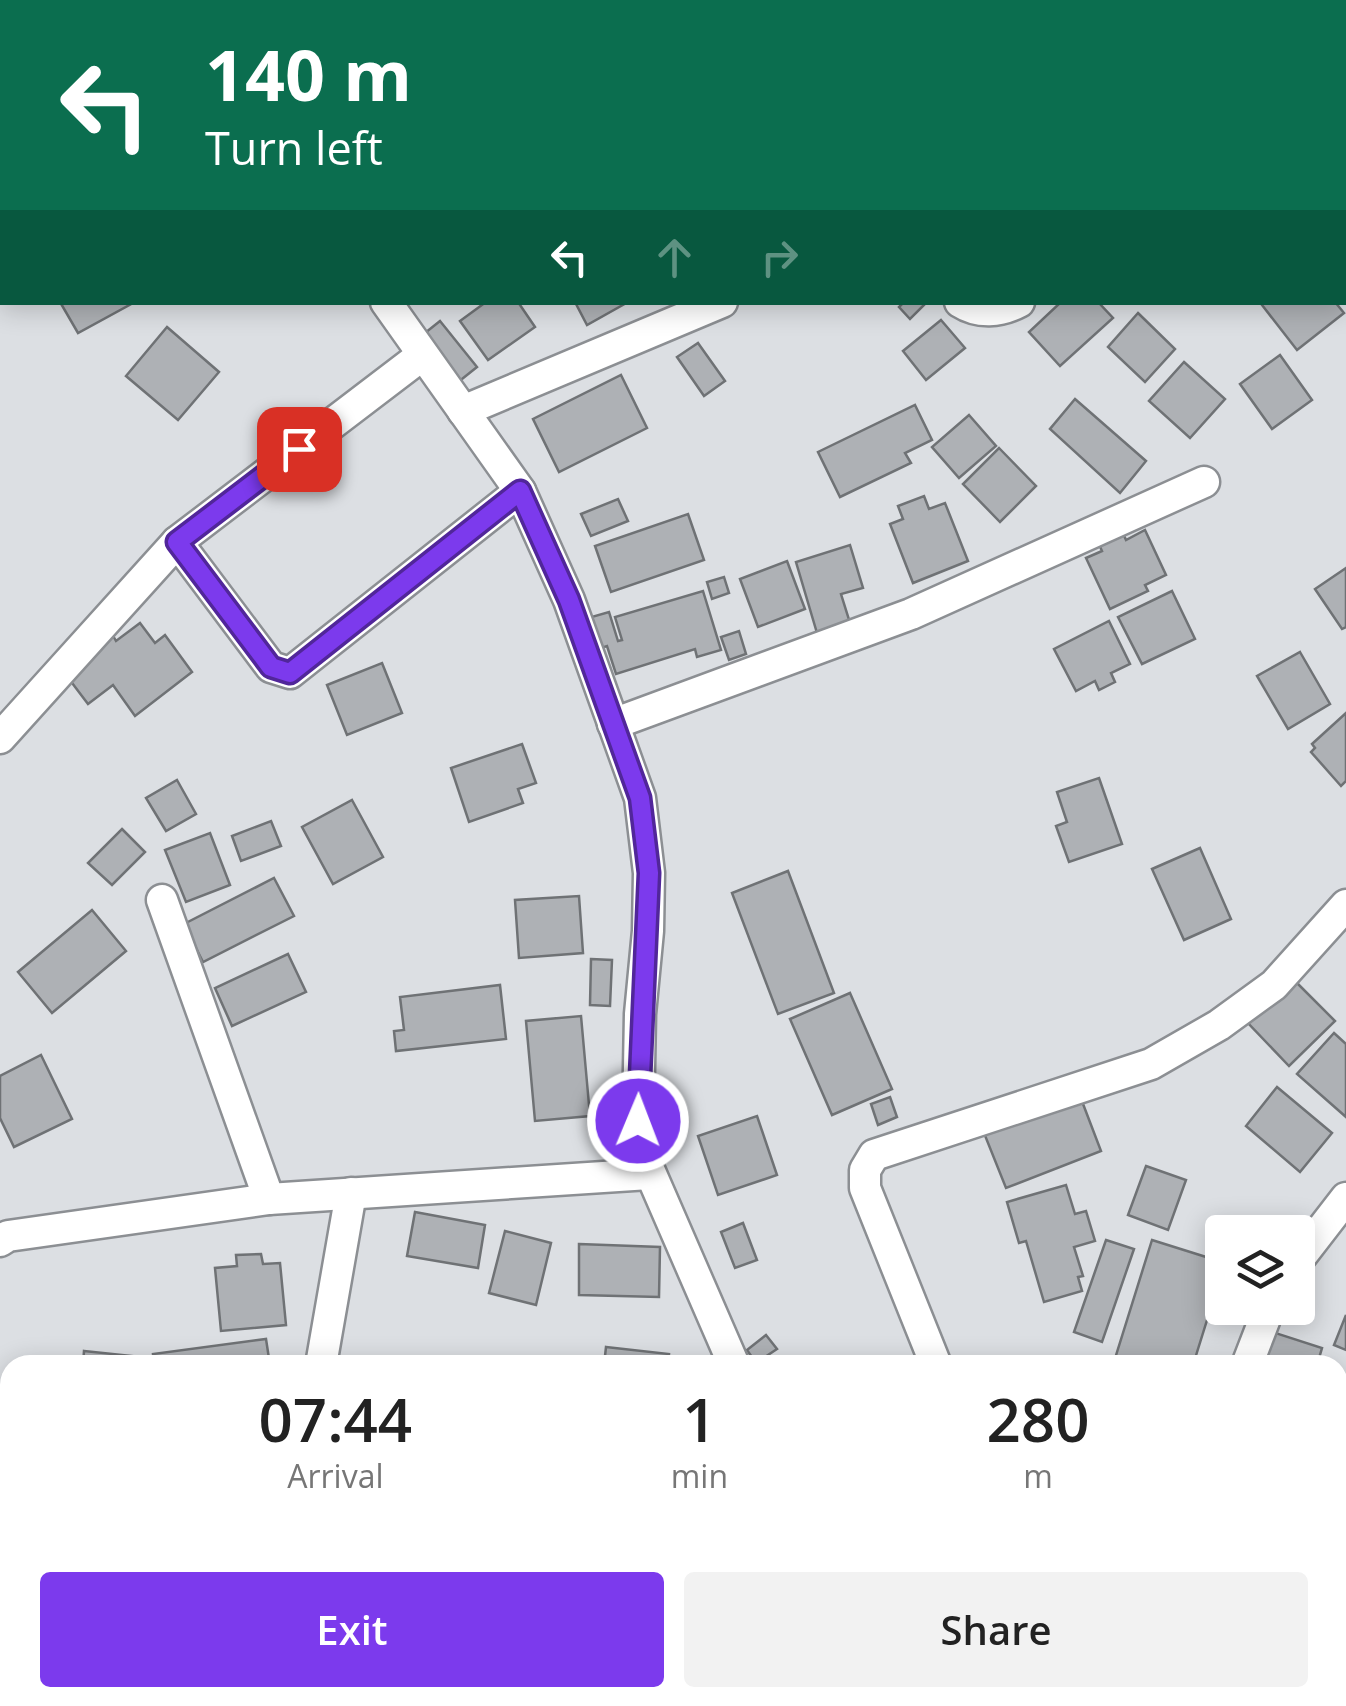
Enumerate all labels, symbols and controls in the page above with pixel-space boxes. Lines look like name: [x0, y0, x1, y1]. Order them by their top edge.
text: 140 m: [205, 26, 412, 122]
icon: left: [40, 40, 170, 170]
text: Turn left: [205, 117, 383, 178]
icon: left: [542, 230, 597, 285]
icon: ahead: [647, 230, 702, 285]
icon: right: [752, 230, 807, 285]
pin: [257, 407, 342, 492]
icon: arrive: [272, 422, 327, 477]
position arrow: [586, 1069, 690, 1173]
map controls: [1205, 1215, 1315, 1325]
button: layers: [1205, 1215, 1315, 1325]
text: 07:44: [259, 1378, 412, 1460]
text: 1: [682, 1378, 717, 1460]
text: 280: [987, 1378, 1089, 1460]
text: Arrival: [287, 1454, 384, 1497]
text: min: [671, 1454, 728, 1497]
text: m: [1023, 1454, 1053, 1497]
button: Exit: [40, 1572, 664, 1687]
button: Share: [684, 1572, 1308, 1687]

